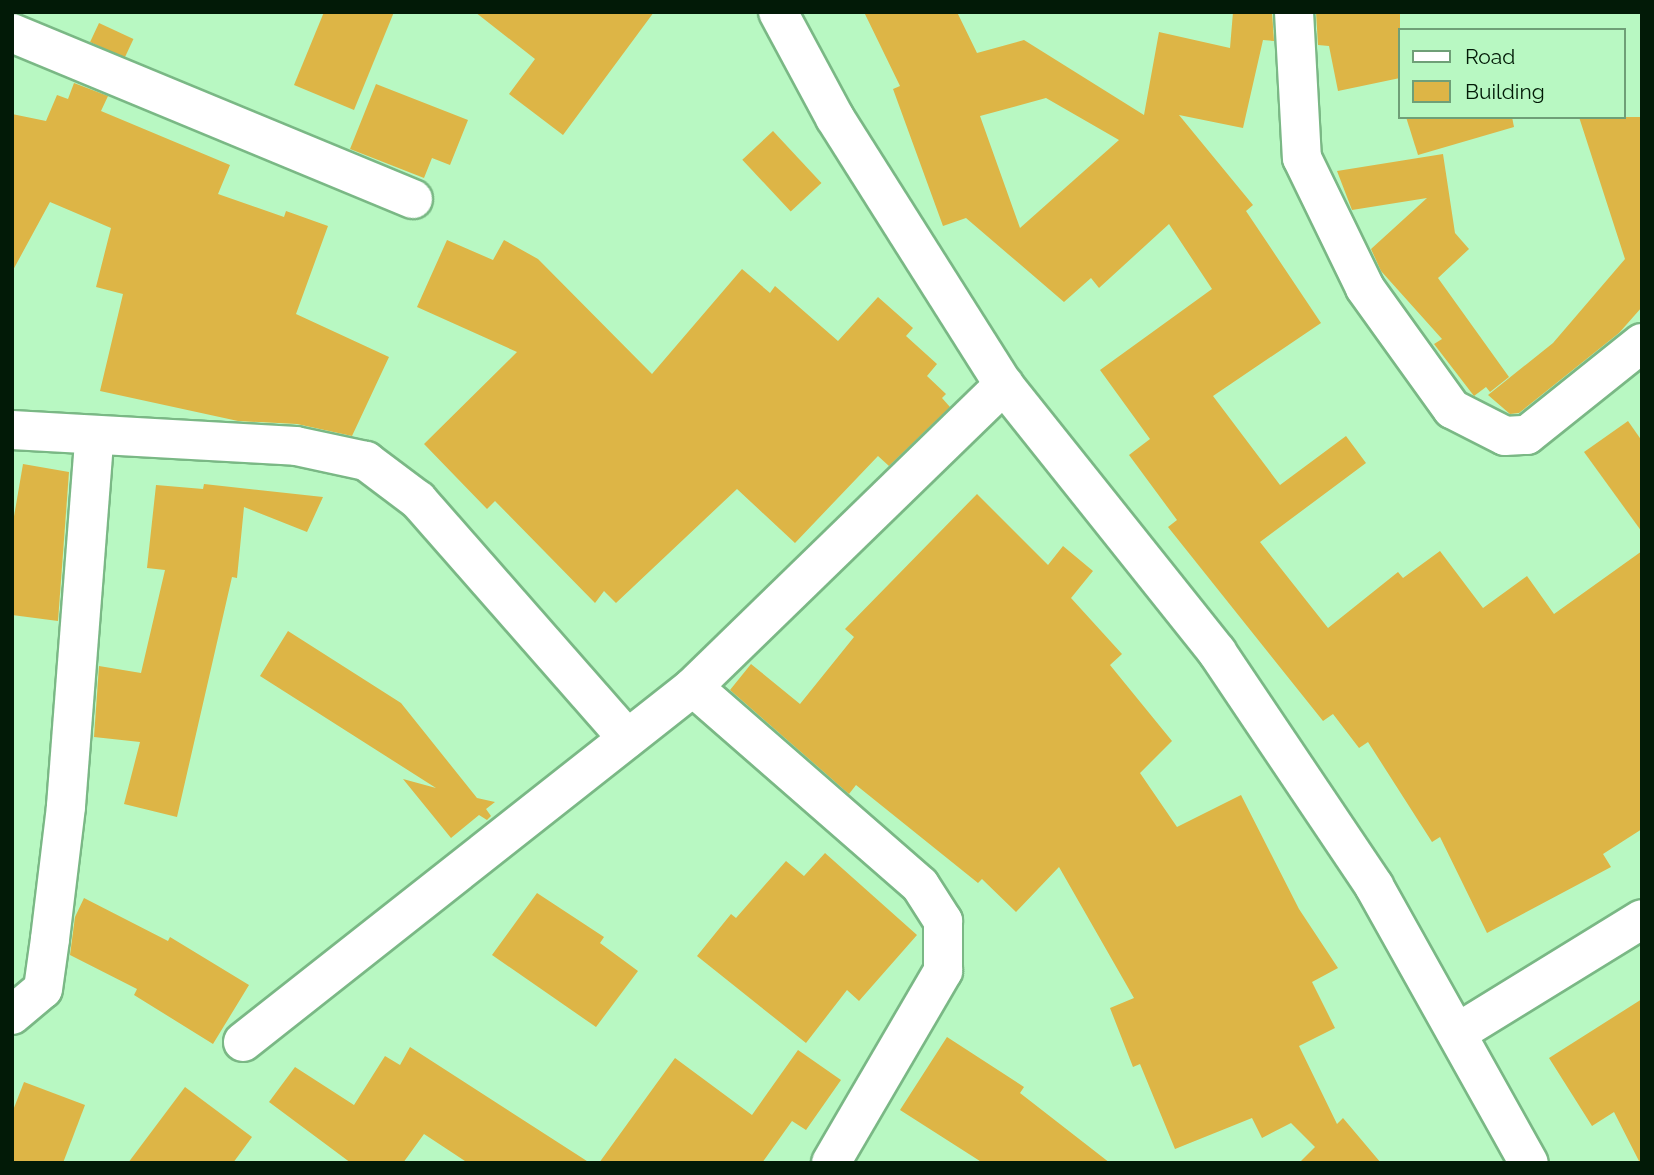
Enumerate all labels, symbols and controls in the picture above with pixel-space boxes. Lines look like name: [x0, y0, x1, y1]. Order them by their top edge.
legend: [1398, 28, 1626, 119]
text: Road: [1465, 44, 1515, 69]
text: Building: [1465, 79, 1545, 104]

